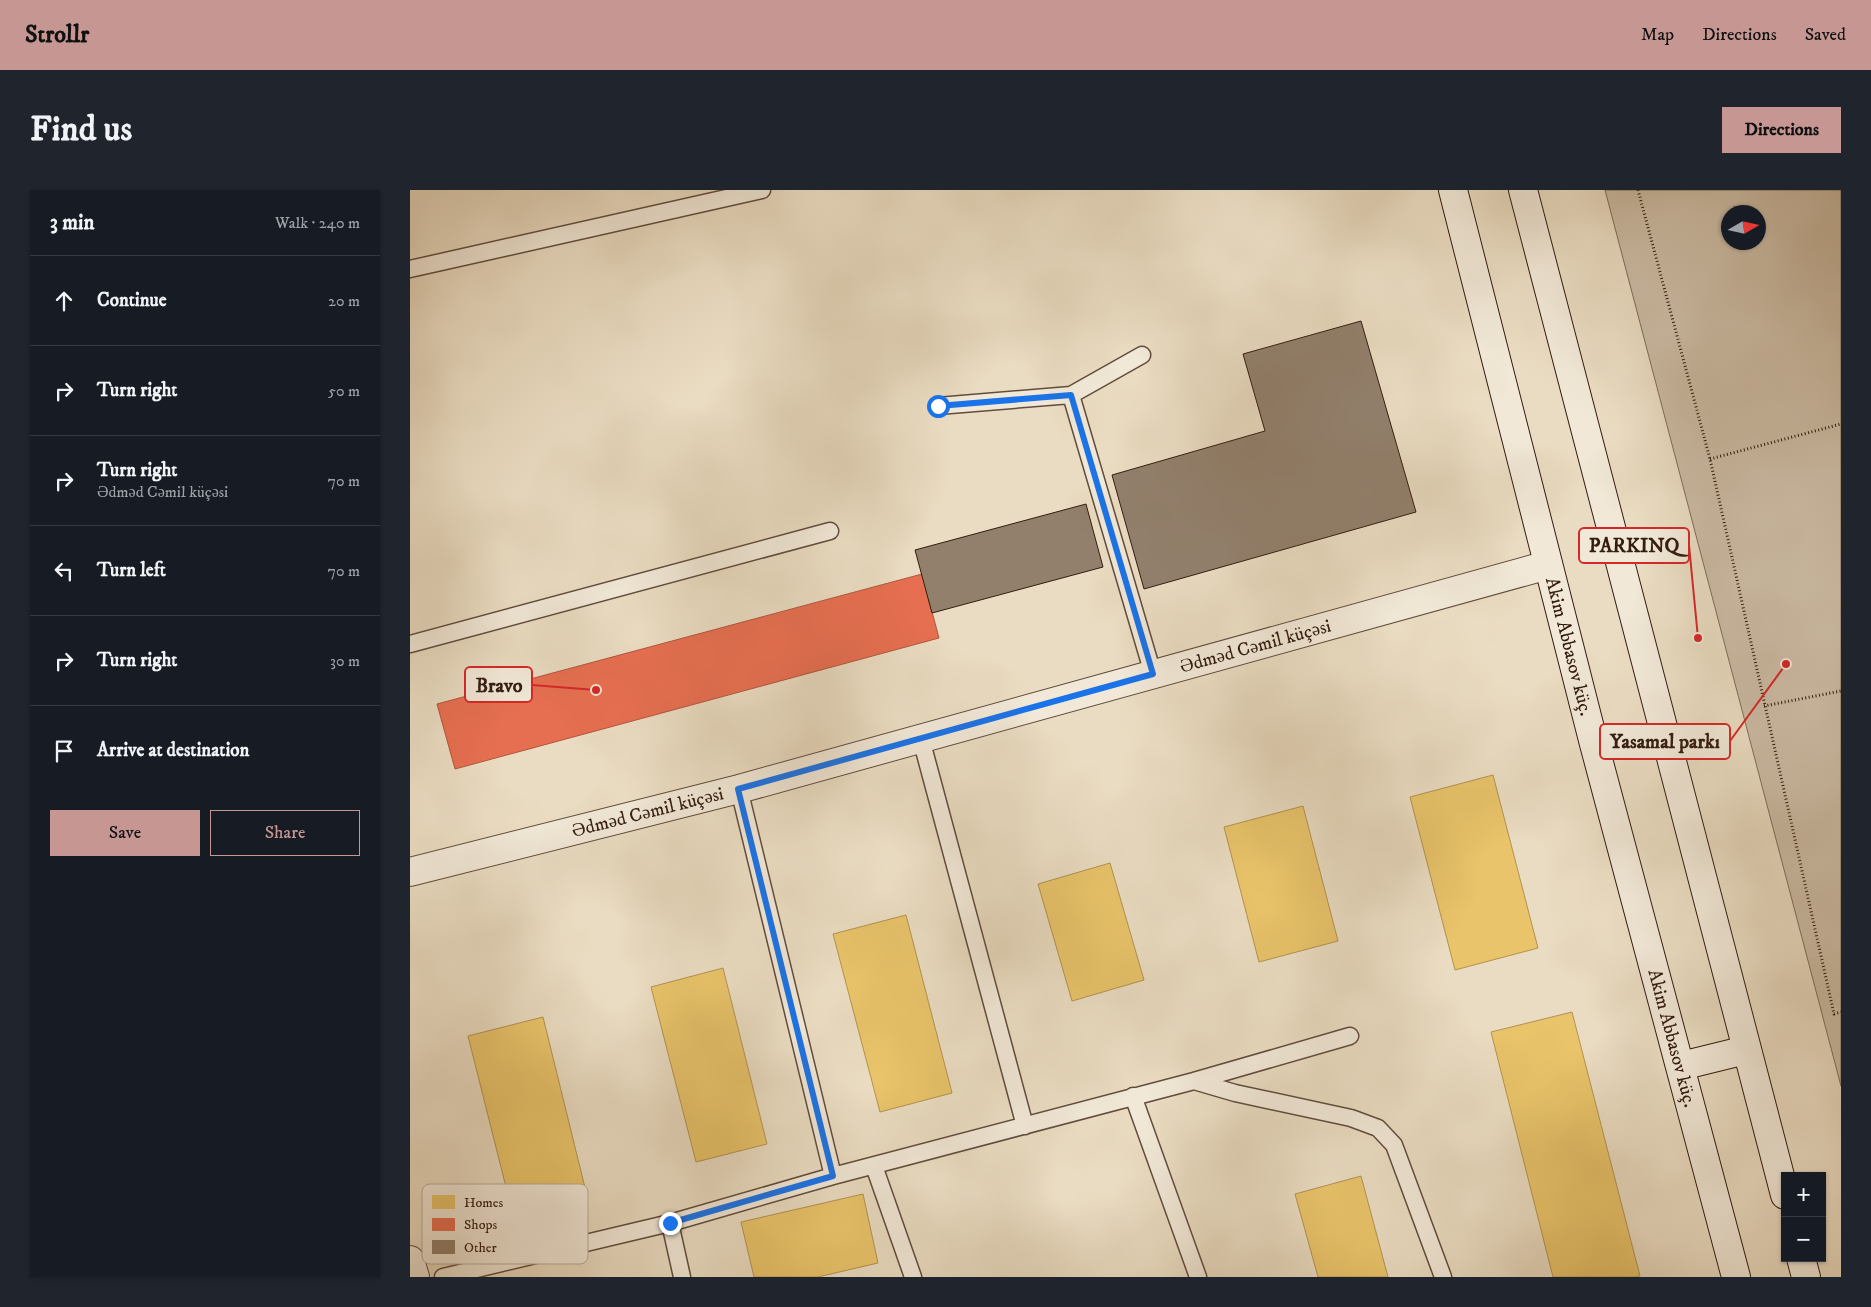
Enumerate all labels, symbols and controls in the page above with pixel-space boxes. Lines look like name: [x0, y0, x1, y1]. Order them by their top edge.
text: Strollr: [25, 20, 89, 50]
text: Map: [1641, 24, 1674, 46]
text: Directions: [1702, 24, 1777, 46]
text: Saved: [1805, 24, 1846, 46]
button: Directions: [1722, 107, 1841, 153]
text: Find us: [30, 108, 132, 152]
north arrow: [1721, 205, 1766, 250]
text: 3 min: [50, 210, 95, 236]
text: Walk · 240 m: [275, 213, 360, 233]
icon: ahead: [50, 287, 78, 315]
text: Continue: [97, 289, 167, 312]
text: 20 m: [328, 291, 360, 311]
icon: right: [50, 377, 78, 405]
text: Turn right: [97, 379, 177, 402]
text: 50 m: [328, 381, 360, 401]
route start: [927, 395, 950, 418]
text: Turn right: [97, 459, 177, 482]
icon: right: [50, 467, 78, 495]
text: 70 m: [328, 471, 360, 491]
text: Ədməd Cəmil küçəsi: [97, 482, 228, 502]
callout: PARKINQ: [1579, 528, 1689, 563]
text: PARKINQ: [1589, 534, 1688, 559]
icon: left: [50, 557, 78, 585]
text: Turn left: [97, 559, 166, 582]
text: 70 m: [328, 561, 360, 581]
street label: Akim Abbasov küç.: [1541, 575, 1598, 718]
street label: Ədməd Cəmil küçəsi: [1177, 614, 1334, 678]
icon: right: [50, 647, 78, 675]
text: Turn right: [97, 649, 177, 672]
text: 30 m: [330, 651, 360, 671]
callout: Bravo: [465, 667, 532, 702]
text: Bravo: [476, 674, 523, 699]
callout: Yasamal parkı: [1600, 724, 1730, 759]
text: Yasamal parkı: [1609, 730, 1720, 755]
icon: arrive: [50, 737, 78, 765]
text: Arrive at destination: [97, 739, 249, 762]
street label: Ədməd Cəmil küçəsi: [569, 782, 726, 842]
button: Save: [50, 810, 200, 856]
button: Share: [210, 810, 360, 856]
street label: Akim Abbasov küç.: [1643, 966, 1702, 1110]
map controls: [1781, 1172, 1826, 1262]
button: +: [1781, 1172, 1826, 1217]
legend: [422, 1184, 588, 1264]
text: Homes: [464, 1194, 504, 1212]
route end: [659, 1212, 682, 1235]
text: Shops: [464, 1216, 497, 1234]
button: −: [1781, 1217, 1826, 1262]
text: Other: [464, 1239, 497, 1257]

